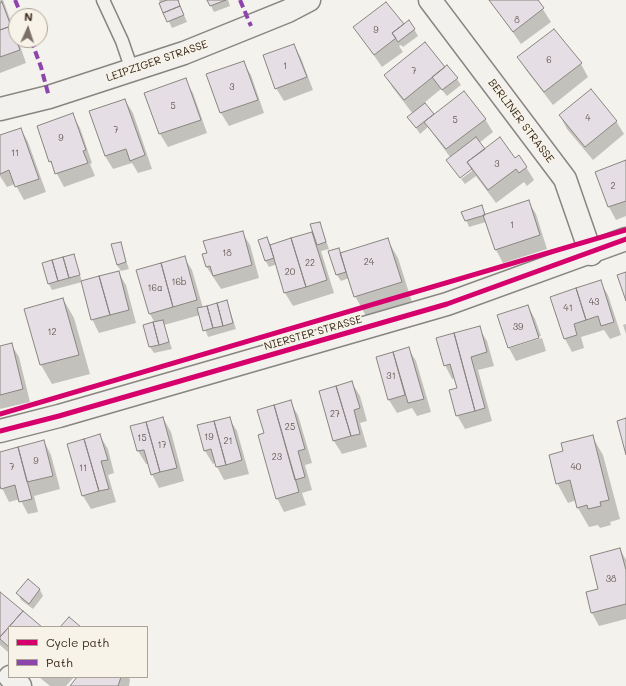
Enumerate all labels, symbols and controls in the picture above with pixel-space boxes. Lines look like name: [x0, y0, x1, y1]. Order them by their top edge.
north arrow: [8, 8, 48, 48]
text: N: [24, 9, 33, 24]
house number: 8: [514, 15, 520, 25]
house number: 9: [373, 25, 379, 35]
street label: LEIPZIGER STRASSE: [104, 37, 210, 85]
house number: 6: [546, 55, 552, 65]
house number: 1: [283, 61, 287, 71]
house number: 7: [411, 66, 417, 76]
street label: BERLINER STRASSE: [485, 77, 557, 165]
house number: 3: [229, 82, 235, 92]
house number: 5: [170, 101, 176, 111]
house number: 4: [585, 113, 591, 123]
house number: 5: [452, 115, 458, 125]
house number: 7: [113, 125, 119, 135]
house number: 9: [58, 133, 64, 143]
house number: 11: [11, 148, 19, 158]
house number: 3: [494, 159, 500, 169]
house number: 2: [610, 181, 616, 191]
house number: 1: [510, 220, 514, 230]
house number: 18: [222, 248, 232, 258]
house number: 24: [364, 257, 374, 267]
house number: 22: [305, 258, 315, 268]
house number: 20: [285, 267, 295, 277]
house number: 16b: [171, 277, 187, 287]
house number: 16a: [147, 283, 163, 293]
house number: 43: [589, 297, 599, 307]
house number: 41: [563, 303, 573, 313]
street label: NIERSTER STRASSE: [263, 313, 363, 353]
house number: 39: [513, 322, 523, 332]
house number: 12: [47, 327, 57, 337]
house number: 31: [386, 371, 396, 381]
house number: 27: [330, 409, 340, 419]
house number: 25: [285, 422, 295, 432]
house number: 19: [204, 432, 214, 442]
house number: 15: [137, 433, 147, 443]
house number: 21: [223, 436, 233, 446]
house number: 17: [157, 440, 167, 450]
house number: 23: [272, 452, 282, 462]
house number: 9: [33, 456, 39, 466]
house number: 7: [9, 462, 15, 472]
house number: 40: [571, 462, 581, 472]
house number: 11: [79, 463, 87, 473]
house number: 38: [606, 574, 616, 584]
legend: [8, 626, 148, 678]
text: Cycle path: [46, 634, 109, 650]
text: Path: [46, 654, 73, 670]

